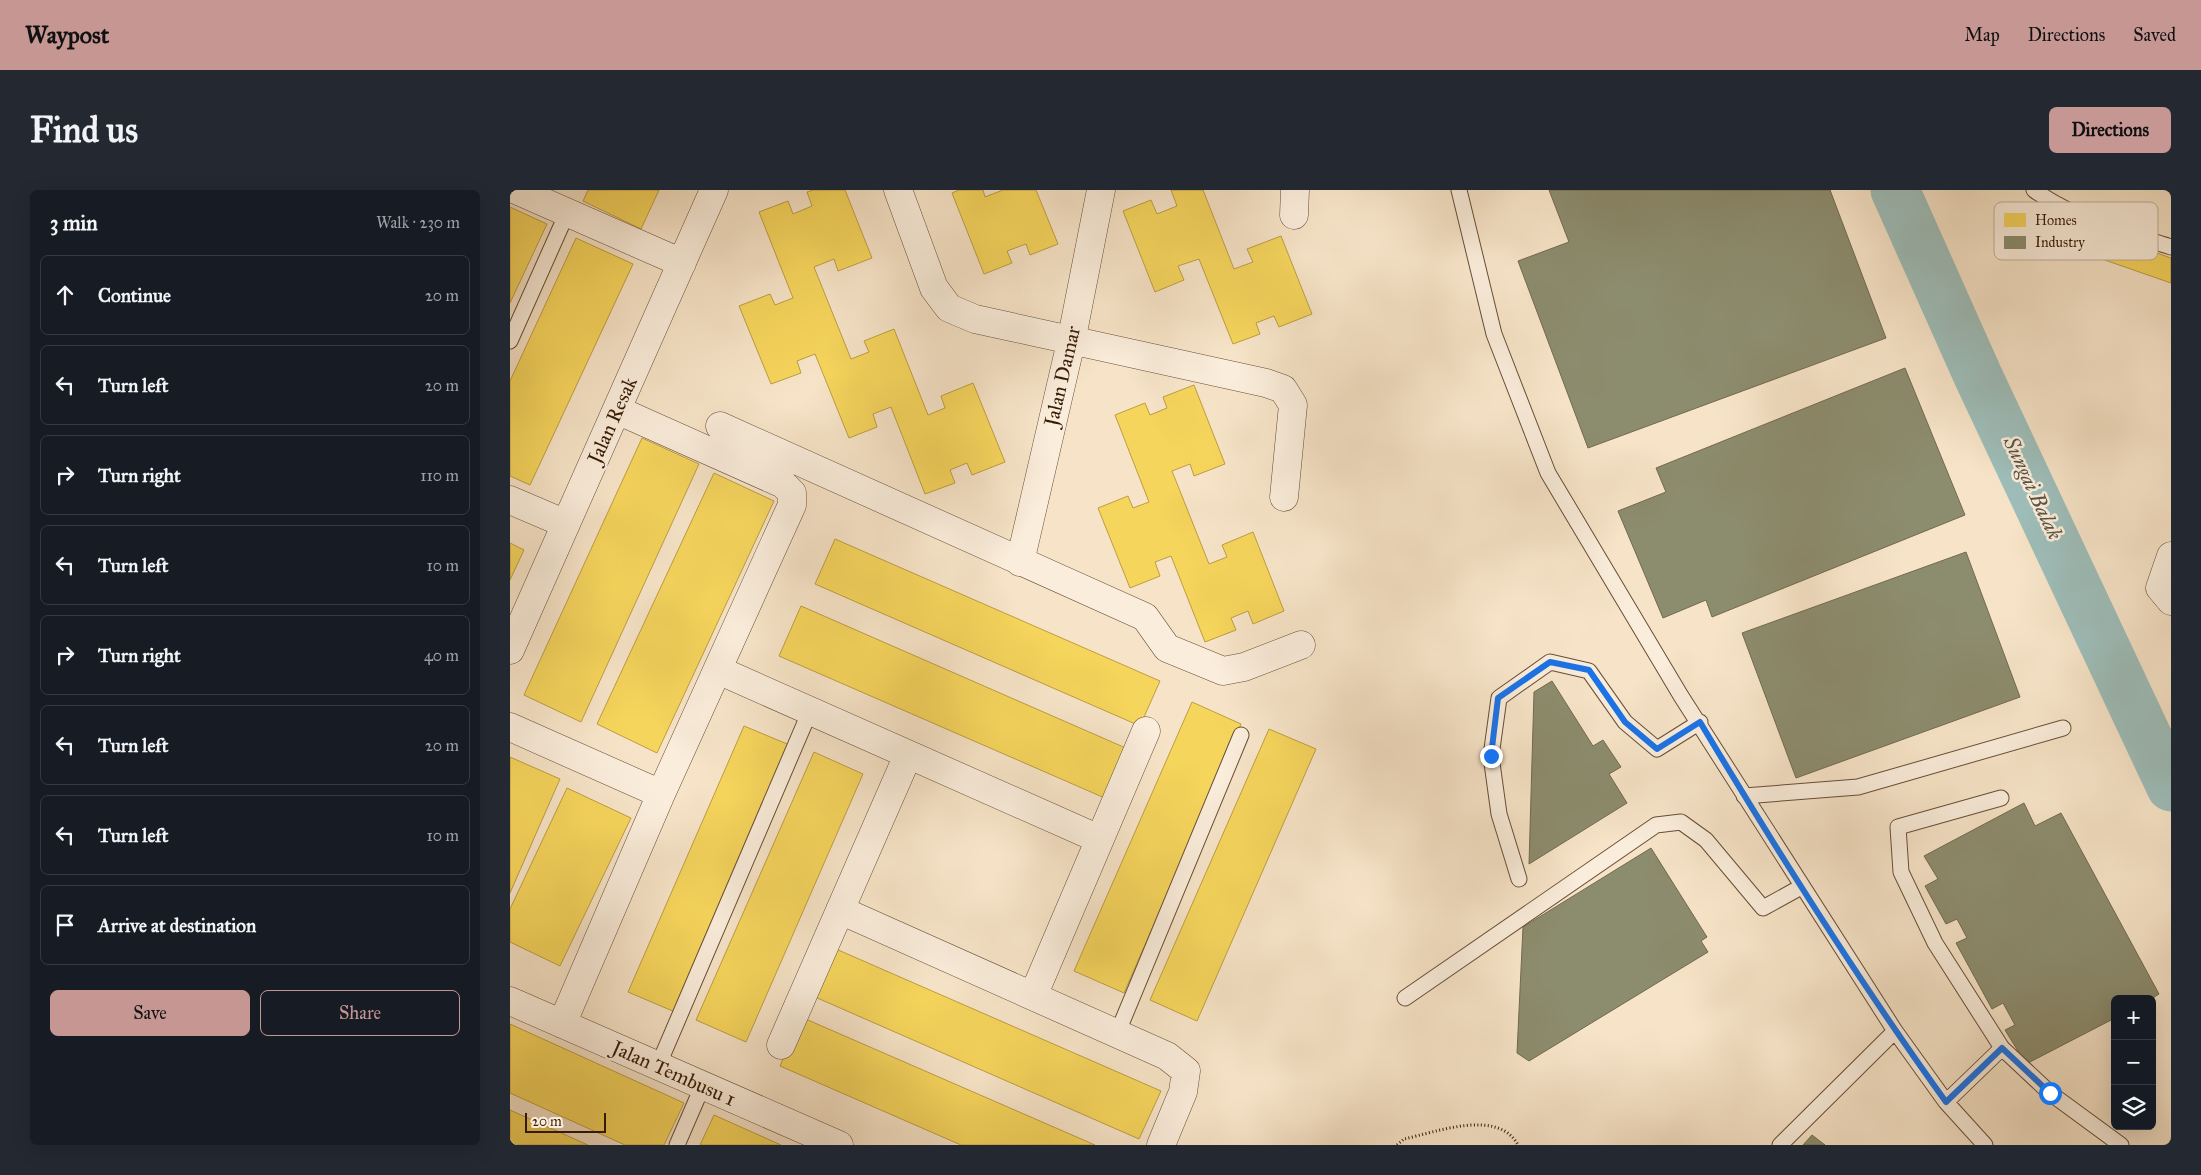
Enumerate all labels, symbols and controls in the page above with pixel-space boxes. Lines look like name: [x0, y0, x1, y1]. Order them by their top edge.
text: Waypost: [25, 20, 109, 50]
text: Map: [1964, 24, 2000, 46]
text: Directions: [2028, 24, 2105, 46]
text: Saved: [2133, 24, 2176, 46]
button: Directions: [2049, 107, 2171, 153]
text: Find us: [30, 109, 138, 152]
legend: [1994, 202, 2158, 260]
text: 3 min: [50, 210, 98, 236]
text: Homes: [2035, 212, 2077, 229]
text: Walk · 230 m: [376, 213, 460, 232]
text: Industry: [2035, 234, 2085, 251]
icon: ahead: [51, 281, 79, 309]
text: Continue: [98, 284, 171, 307]
text: 20 m: [425, 286, 459, 305]
street label: Jalan Damar: [1038, 323, 1086, 431]
icon: left: [51, 371, 79, 399]
street label: Jalan Resak: [581, 372, 643, 469]
text: Turn left: [98, 374, 168, 397]
text: 20 m: [425, 376, 459, 395]
water label: Sungai Balak: [1997, 431, 2069, 544]
icon: right: [51, 461, 79, 489]
text: Turn right: [98, 464, 181, 487]
text: 110 m: [420, 466, 459, 485]
icon: left: [51, 551, 79, 579]
text: Turn left: [98, 554, 168, 577]
text: 10 m: [427, 556, 459, 575]
icon: right: [51, 641, 79, 669]
text: Turn right: [98, 644, 181, 667]
text: 40 m: [424, 646, 459, 665]
icon: left: [51, 731, 79, 759]
text: Turn left: [98, 734, 168, 757]
text: 20 m: [425, 736, 459, 755]
route end: [1480, 745, 1503, 768]
icon: left: [51, 821, 79, 849]
text: Turn left: [98, 824, 168, 847]
text: 10 m: [427, 826, 459, 845]
icon: arrive: [51, 911, 79, 939]
text: Arrive at destination: [98, 914, 256, 937]
button: Save: [50, 990, 250, 1036]
button: Share: [260, 990, 460, 1036]
map controls: [2111, 995, 2156, 1130]
button: +: [2111, 995, 2156, 1040]
street label: Jalan Tembusu 1: [606, 1034, 740, 1112]
button: −: [2111, 1040, 2156, 1085]
route start: [2039, 1082, 2062, 1105]
button: layers: [2111, 1085, 2156, 1130]
scale bar: [525, 1110, 606, 1133]
text: 20 m: [532, 1113, 562, 1130]

